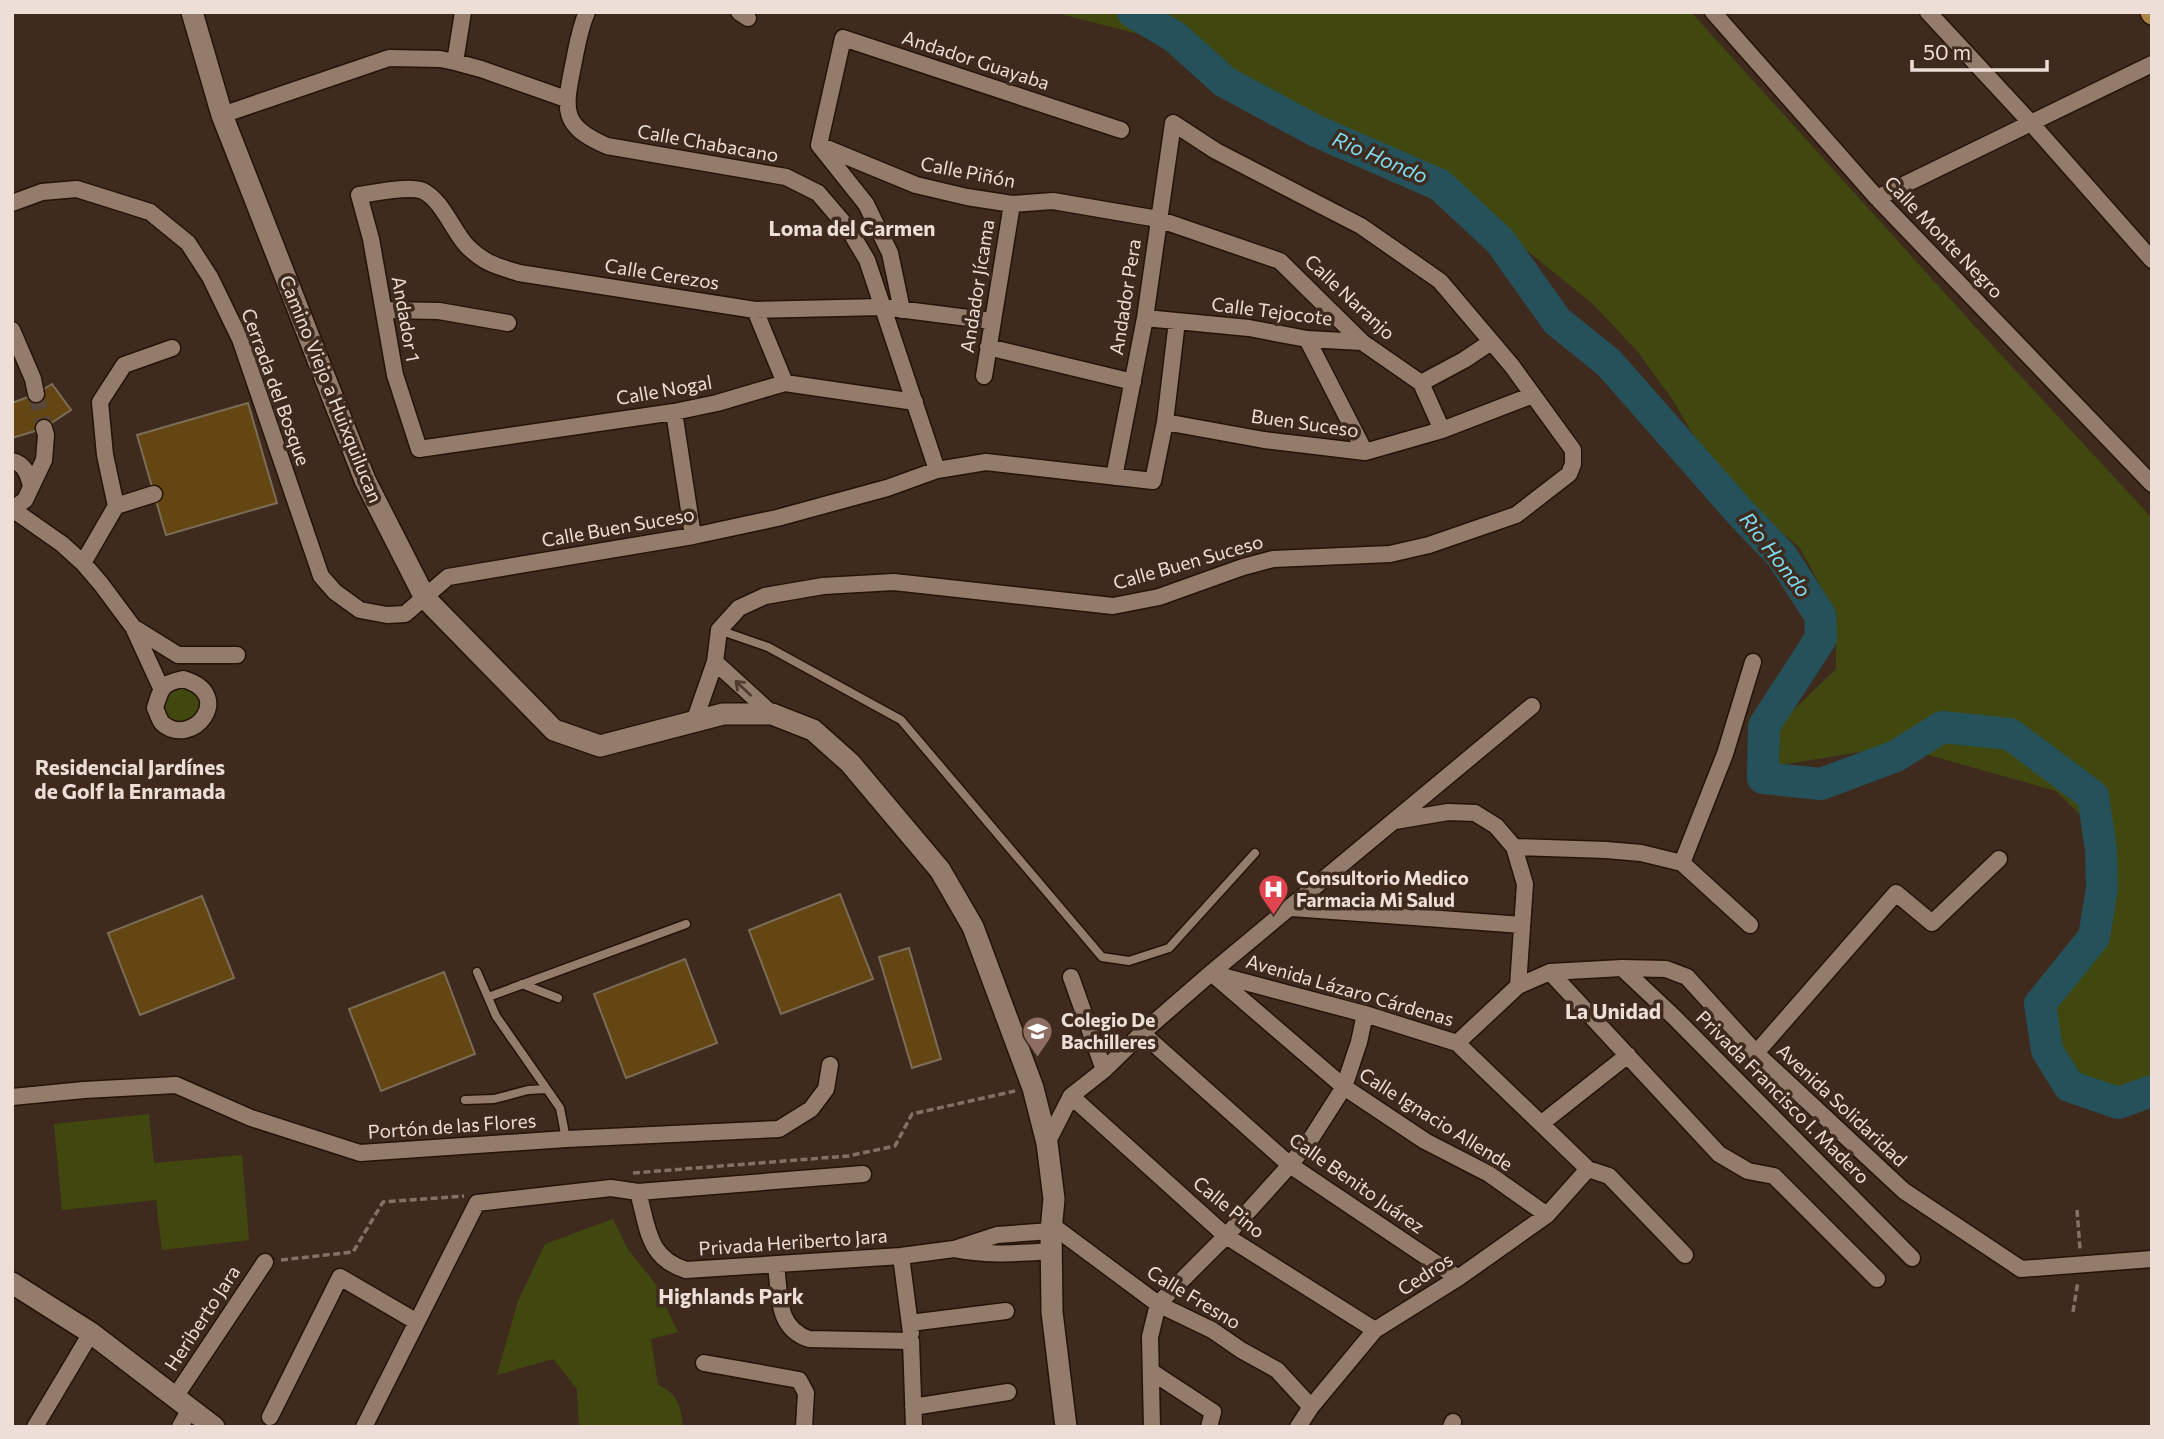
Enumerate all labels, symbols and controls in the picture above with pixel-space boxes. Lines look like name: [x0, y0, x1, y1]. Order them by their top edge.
street label: Andador Guayaba: [900, 25, 1053, 94]
scale bar: [1912, 28, 2047, 72]
text: 50 m: [1923, 39, 1971, 64]
street label: Calle Chabacano: [636, 119, 780, 166]
water label: Rio Hondo: [1329, 125, 1432, 188]
street label: Calle Piñón: [919, 151, 1018, 192]
street label: Calle Monte Negro: [1880, 171, 2009, 303]
district label: Loma del Carmen: [769, 215, 935, 240]
street label: Andador Jícama: [955, 218, 998, 354]
street label: Andador Pera: [1104, 237, 1145, 357]
street label: Calle Naranjo: [1300, 249, 1400, 344]
street label: Calle Cerezos: [603, 253, 721, 294]
street label: Camino Viejo a Huixquilucan: [275, 272, 388, 506]
street label: Andador 1: [388, 274, 425, 364]
street label: Calle Tejocote: [1210, 292, 1334, 329]
street label: Cerrada del Bosque: [237, 305, 316, 469]
street label: Calle Nogal: [614, 370, 714, 409]
street label: Buen Suceso: [1250, 404, 1360, 441]
street label: Calle Buen Suceso: [540, 502, 696, 551]
water label: Rio Hondo: [1735, 507, 1817, 602]
street label: Calle Buen Suceso: [1110, 529, 1265, 594]
one-way arrow: [735, 680, 753, 696]
district label: Residencial Jardínes de Golf la Enramada: [34, 754, 226, 803]
place label: Consultorio Medico Farmacia Mi Salud: [1296, 866, 1469, 911]
hospital icon: Consultorio Medico Farmacia Mi Salud: [1256, 872, 1290, 916]
street label: Avenida Lázaro Cárdenas: [1244, 949, 1457, 1030]
district label: La Unidad: [1565, 998, 1661, 1023]
street label: Privada Francisco I. Madero: [1692, 1005, 1875, 1188]
place label: Colegio De Bachilleres: [1061, 1008, 1156, 1053]
school or university icon: Colegio De Bachilleres: [1021, 1014, 1055, 1058]
street label: Avenida Solidaridad: [1772, 1038, 1912, 1171]
street label: Calle Ignacio Allende: [1355, 1062, 1517, 1175]
street label: Portón de las Flores: [367, 1108, 537, 1143]
street label: Calle Benito Juárez: [1285, 1127, 1429, 1238]
street label: Calle Pino: [1189, 1171, 1270, 1242]
street label: Privada Heriberto Jara: [698, 1223, 888, 1260]
street label: Cedros: [1393, 1247, 1457, 1300]
street label: Calle Fresno: [1143, 1260, 1245, 1333]
street label: Heriberto Jara: [159, 1261, 244, 1375]
district label: Highlands Park: [658, 1283, 804, 1308]

